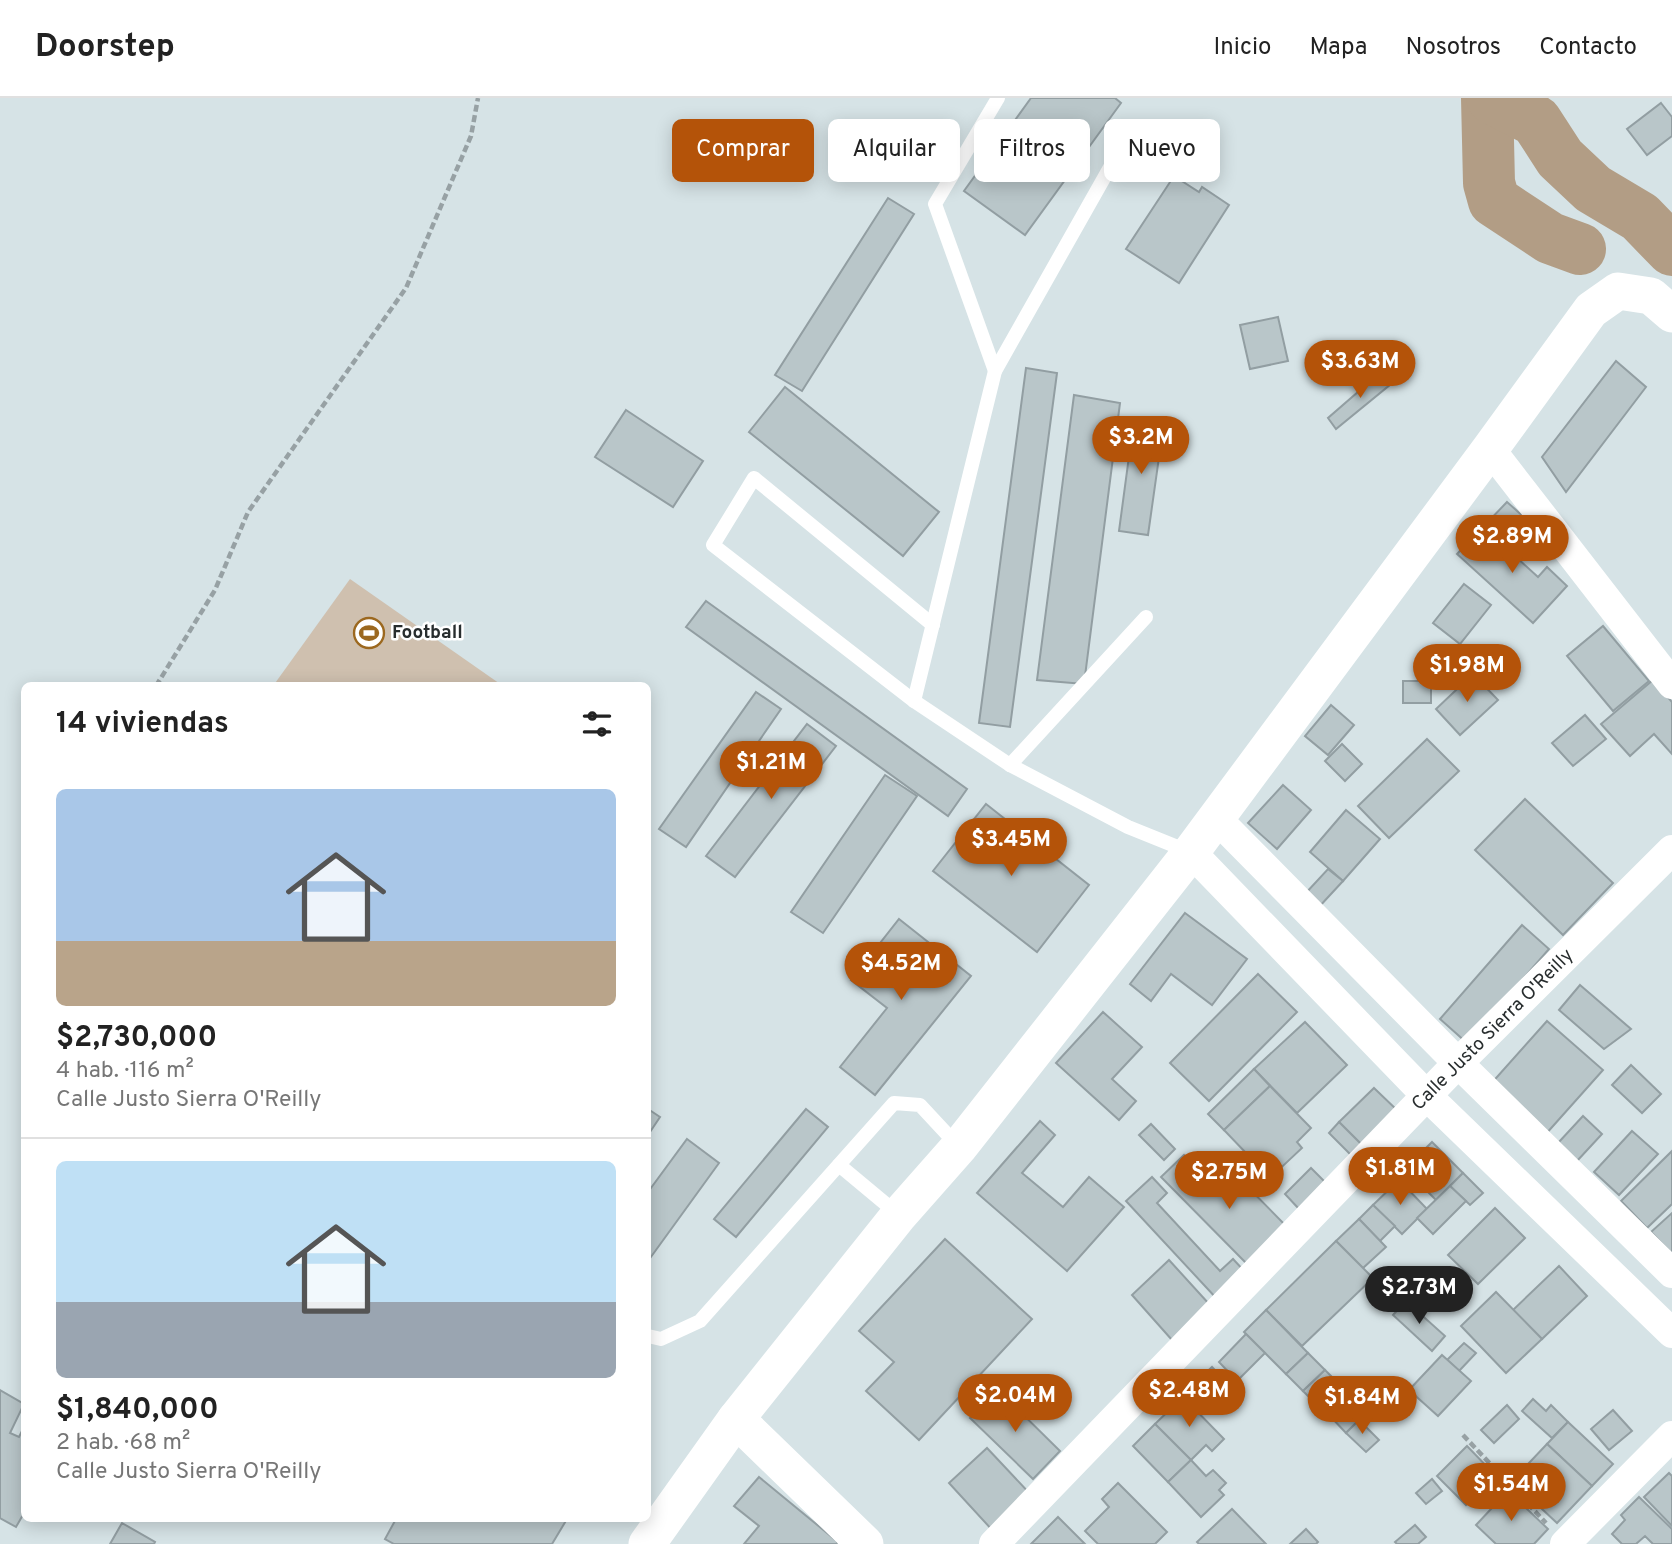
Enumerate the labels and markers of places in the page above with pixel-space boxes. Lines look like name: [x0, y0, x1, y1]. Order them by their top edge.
pin: $3.63M: [1303, 341, 1417, 400]
pin: $3.2M: [1092, 416, 1190, 476]
pin: $2.89M: [1455, 516, 1569, 575]
sports icon: Football: [352, 616, 386, 650]
place label: Football: [392, 621, 463, 645]
pin: $1.98M: [1410, 644, 1524, 704]
pin: $1.21M: [714, 742, 828, 801]
pin: $3.45M: [954, 818, 1068, 878]
pin: $4.52M: [844, 942, 958, 1002]
pin: $1.81M: [1343, 1148, 1457, 1207]
pin: $2.75M: [1172, 1152, 1286, 1211]
pin: $2.73M: [1362, 1266, 1476, 1326]
pin: $2.48M: [1132, 1370, 1246, 1429]
pin: $2.04M: [958, 1374, 1072, 1434]
pin: $1.84M: [1305, 1376, 1419, 1436]
pin: $1.54M: [1454, 1464, 1568, 1523]

